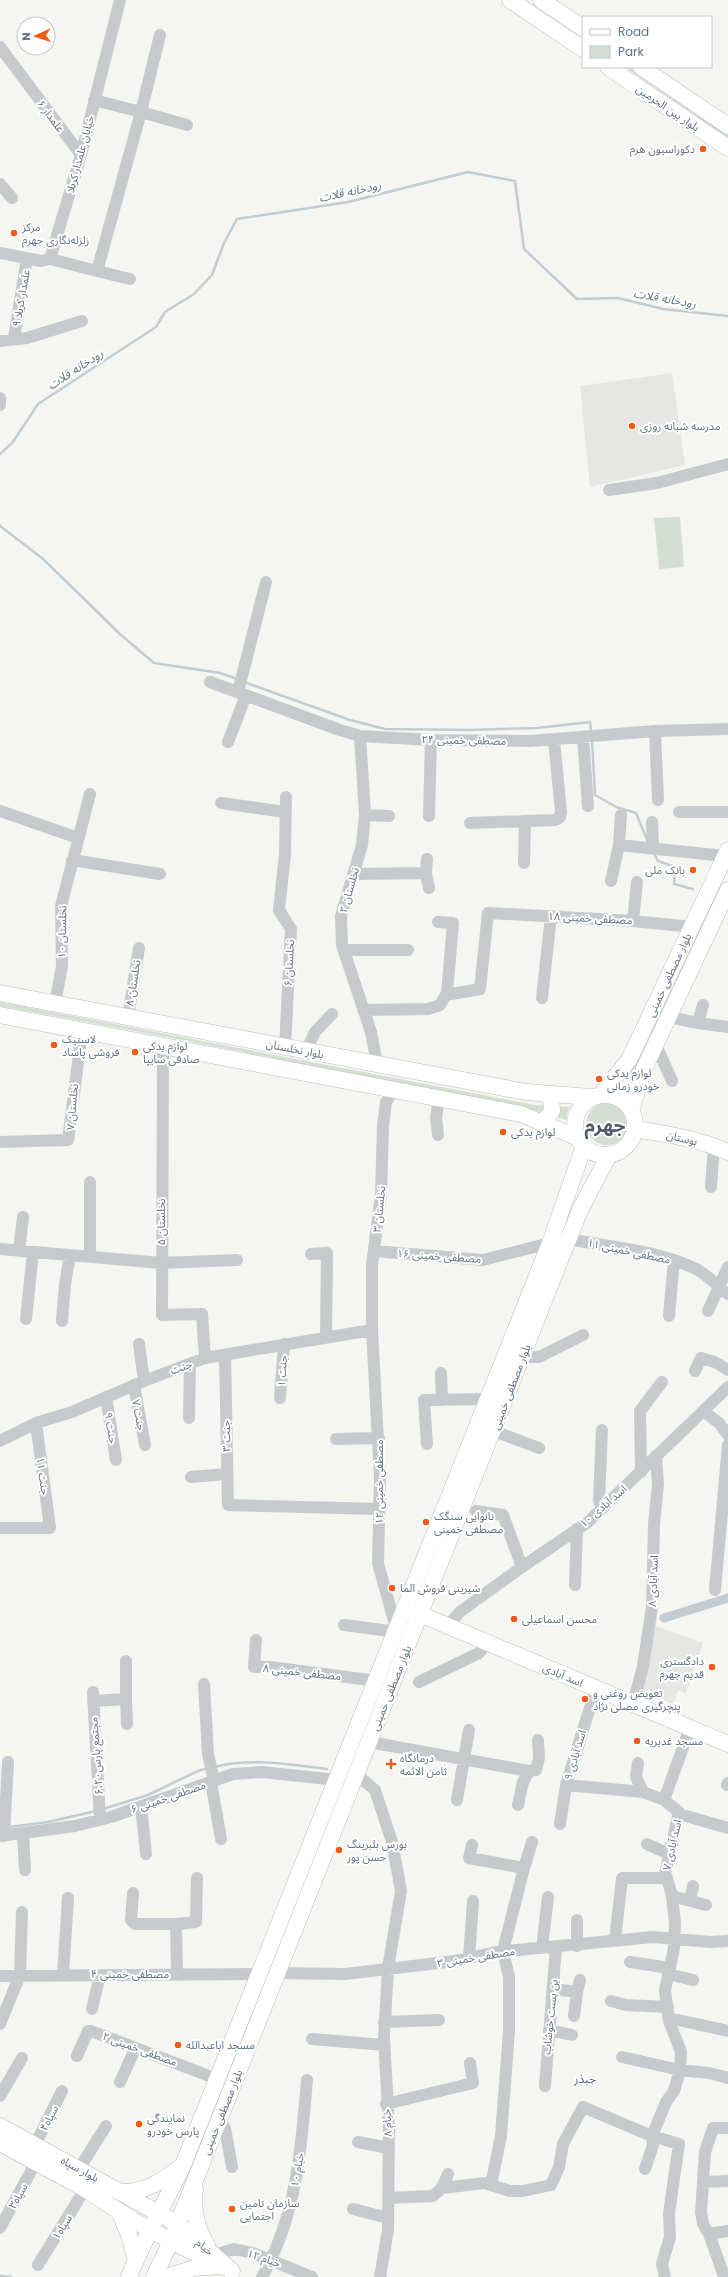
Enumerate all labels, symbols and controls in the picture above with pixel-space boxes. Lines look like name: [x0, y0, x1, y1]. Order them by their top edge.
north arrow: [16, 16, 56, 56]
legend: [582, 16, 712, 68]
text: Road: [618, 23, 649, 40]
text: N: [18, 32, 34, 41]
text: Park: [618, 43, 645, 60]
street label: بلوار بین الحرمین: [633, 81, 703, 135]
street label: علمدار ۶: [33, 96, 69, 136]
street label: خیابان علمدار کربلا: [62, 113, 98, 194]
place label: دکوراسیون هرم: [630, 141, 695, 157]
marker: دکوراسیون هرم: [698, 144, 708, 154]
water label: رودخانه قلات: [317, 176, 383, 206]
place label: مرکز زلزله‌نگاری جهرم: [21, 219, 89, 248]
marker: مرکز زلزله‌نگاری جهرم: [9, 228, 19, 238]
street label: علمدار کربلا ۹: [8, 268, 34, 328]
water label: رودخانه قلات: [632, 284, 698, 312]
water label: رودخانه قلات: [44, 344, 107, 393]
place label: مدرسه شبانه روزی: [640, 418, 721, 434]
marker: مدرسه شبانه روزی: [627, 421, 637, 431]
street label: مصطفی خمینی ۲۴: [421, 731, 507, 749]
place label: بانک ملی: [645, 862, 685, 878]
street label: نخلستان ۲: [335, 865, 363, 915]
marker: بانک ملی: [688, 865, 698, 875]
street label: نخلستان ۱۰: [54, 905, 70, 959]
street label: مصطفی خمینی ۱۸: [547, 908, 633, 928]
street label: بلوار مصطفی خمینی: [643, 931, 695, 1019]
street label: نخلستان ۶: [280, 939, 298, 987]
street label: نخلستان ۸: [121, 959, 145, 1007]
place label: لاستیک فروشی پاساد: [62, 1031, 119, 1060]
street label: بلوار نخلستان: [265, 1036, 325, 1062]
place label: لوازم یدکی صادقی سایپا: [143, 1038, 200, 1067]
marker: لاستیک فروشی پاساد: [49, 1040, 59, 1050]
marker: لوازم یدکی صادقی سایپا: [130, 1047, 140, 1057]
place label: لوازم یدکی خودرو زمانی: [607, 1065, 660, 1094]
marker: لوازم یدکی خودرو زمانی: [594, 1074, 604, 1084]
street label: نخلستان ۷: [62, 1083, 82, 1131]
district label: جهرم: [584, 1112, 626, 1140]
place label: لوازم یدکی: [511, 1124, 555, 1140]
marker: لوازم یدکی: [498, 1127, 508, 1137]
street label: بوستان: [665, 1127, 699, 1149]
street label: نخلستان ۳: [369, 1185, 389, 1233]
street label: نخلستان ۵: [153, 1199, 169, 1245]
street label: مصطفی خمینی ۱۱: [586, 1234, 672, 1268]
street label: مصطفی خمینی ۱۶: [396, 1245, 482, 1267]
street label: بلوار مصطفی خمینی: [487, 1342, 535, 1432]
street label: جنت ۱: [273, 1354, 291, 1387]
street label: جنت: [168, 1355, 195, 1378]
street label: جنت ۷: [128, 1398, 150, 1432]
street label: جنت ۹: [101, 1411, 121, 1445]
street label: جنت ۳: [218, 1420, 234, 1452]
street label: مصطفی خمینی ۱۲: [371, 1439, 387, 1524]
street label: جنت ۱۱: [32, 1456, 54, 1496]
street label: اسد آبادی ۱۰: [576, 1481, 630, 1531]
place label: نانوایی سنگک مصطفی خمینی: [434, 1508, 504, 1537]
marker: نانوایی سنگک مصطفی خمینی: [421, 1517, 431, 1527]
street label: اسد آبادی ۸: [644, 1555, 662, 1607]
place label: شیرینی فروش آلما: [400, 1580, 481, 1596]
marker: شیرینی فروش آلما: [387, 1583, 397, 1593]
place label: محسن اسماعیلی: [522, 1611, 597, 1627]
marker: محسن اسماعیلی: [509, 1614, 519, 1624]
street label: بلوار مصطفی خمینی: [367, 1643, 415, 1733]
place label: دادگستری قدیم جهرم: [660, 1653, 704, 1683]
street label: اسد آبادی: [540, 1659, 586, 1691]
street label: مصطفی خمینی ۸: [262, 1660, 342, 1684]
marker: دادگستری قدیم جهرم: [707, 1662, 717, 1672]
place label: تعویض روغنی و پنچرگیری مصلی نژاد: [593, 1685, 681, 1714]
marker: تعویض روغنی و پنچرگیری مصلی نژاد: [580, 1694, 590, 1704]
street label: ۶،مجتمع پارس۲۰: [85, 1716, 107, 1795]
street label: اسد آبادی ۹: [560, 1728, 590, 1782]
place label: مسجد غدیریه: [645, 1733, 703, 1749]
marker: مسجد غدیریه: [632, 1736, 642, 1746]
place label: درمانگاه ثامن الائمه: [400, 1750, 447, 1779]
marker: درمانگاه ثامن الائمه: [385, 1758, 397, 1770]
street label: مصطفی خمینی ۶: [128, 1777, 208, 1817]
street label: اسد آبادی ۷: [658, 1818, 686, 1872]
place label: بورس بلبرینگ حسن پور: [346, 1836, 407, 1865]
marker: بورس بلبرینگ حسن پور: [334, 1845, 344, 1855]
street label: مصطفی خمینی ۳: [436, 1943, 516, 1971]
street label: مصطفی خمینی ۴: [91, 1966, 169, 1982]
street label: بن بست خوشاب: [538, 1979, 562, 2055]
street label: مصطفی خمینی ۲: [100, 2028, 180, 2070]
place label: مسجد اباعبدالله: [186, 2037, 255, 2053]
marker: مسجد اباعبدالله: [173, 2040, 183, 2050]
street label: بلوار مصطفی خمینی: [198, 2067, 246, 2157]
district label: جبذر: [573, 2070, 596, 2087]
street label: سپاه۴: [36, 2102, 62, 2134]
street label: خیام ۸: [378, 2108, 396, 2138]
place label: نمایندگی پارس خودرو: [147, 2110, 199, 2139]
marker: نمایندگی پارس خودرو: [134, 2119, 144, 2129]
street label: خیام ۱۰: [286, 2151, 308, 2188]
street label: بلوار سپاه: [58, 2152, 102, 2186]
street label: سپاه۳: [5, 2180, 32, 2212]
place label: سازمان تامین اجتمایی: [240, 2195, 300, 2224]
marker: سازمان تامین اجتمایی: [227, 2204, 237, 2214]
street label: سپاه۱: [48, 2211, 76, 2243]
street label: خیام: [193, 2235, 218, 2260]
street label: خیام ۱۲: [245, 2245, 283, 2271]

